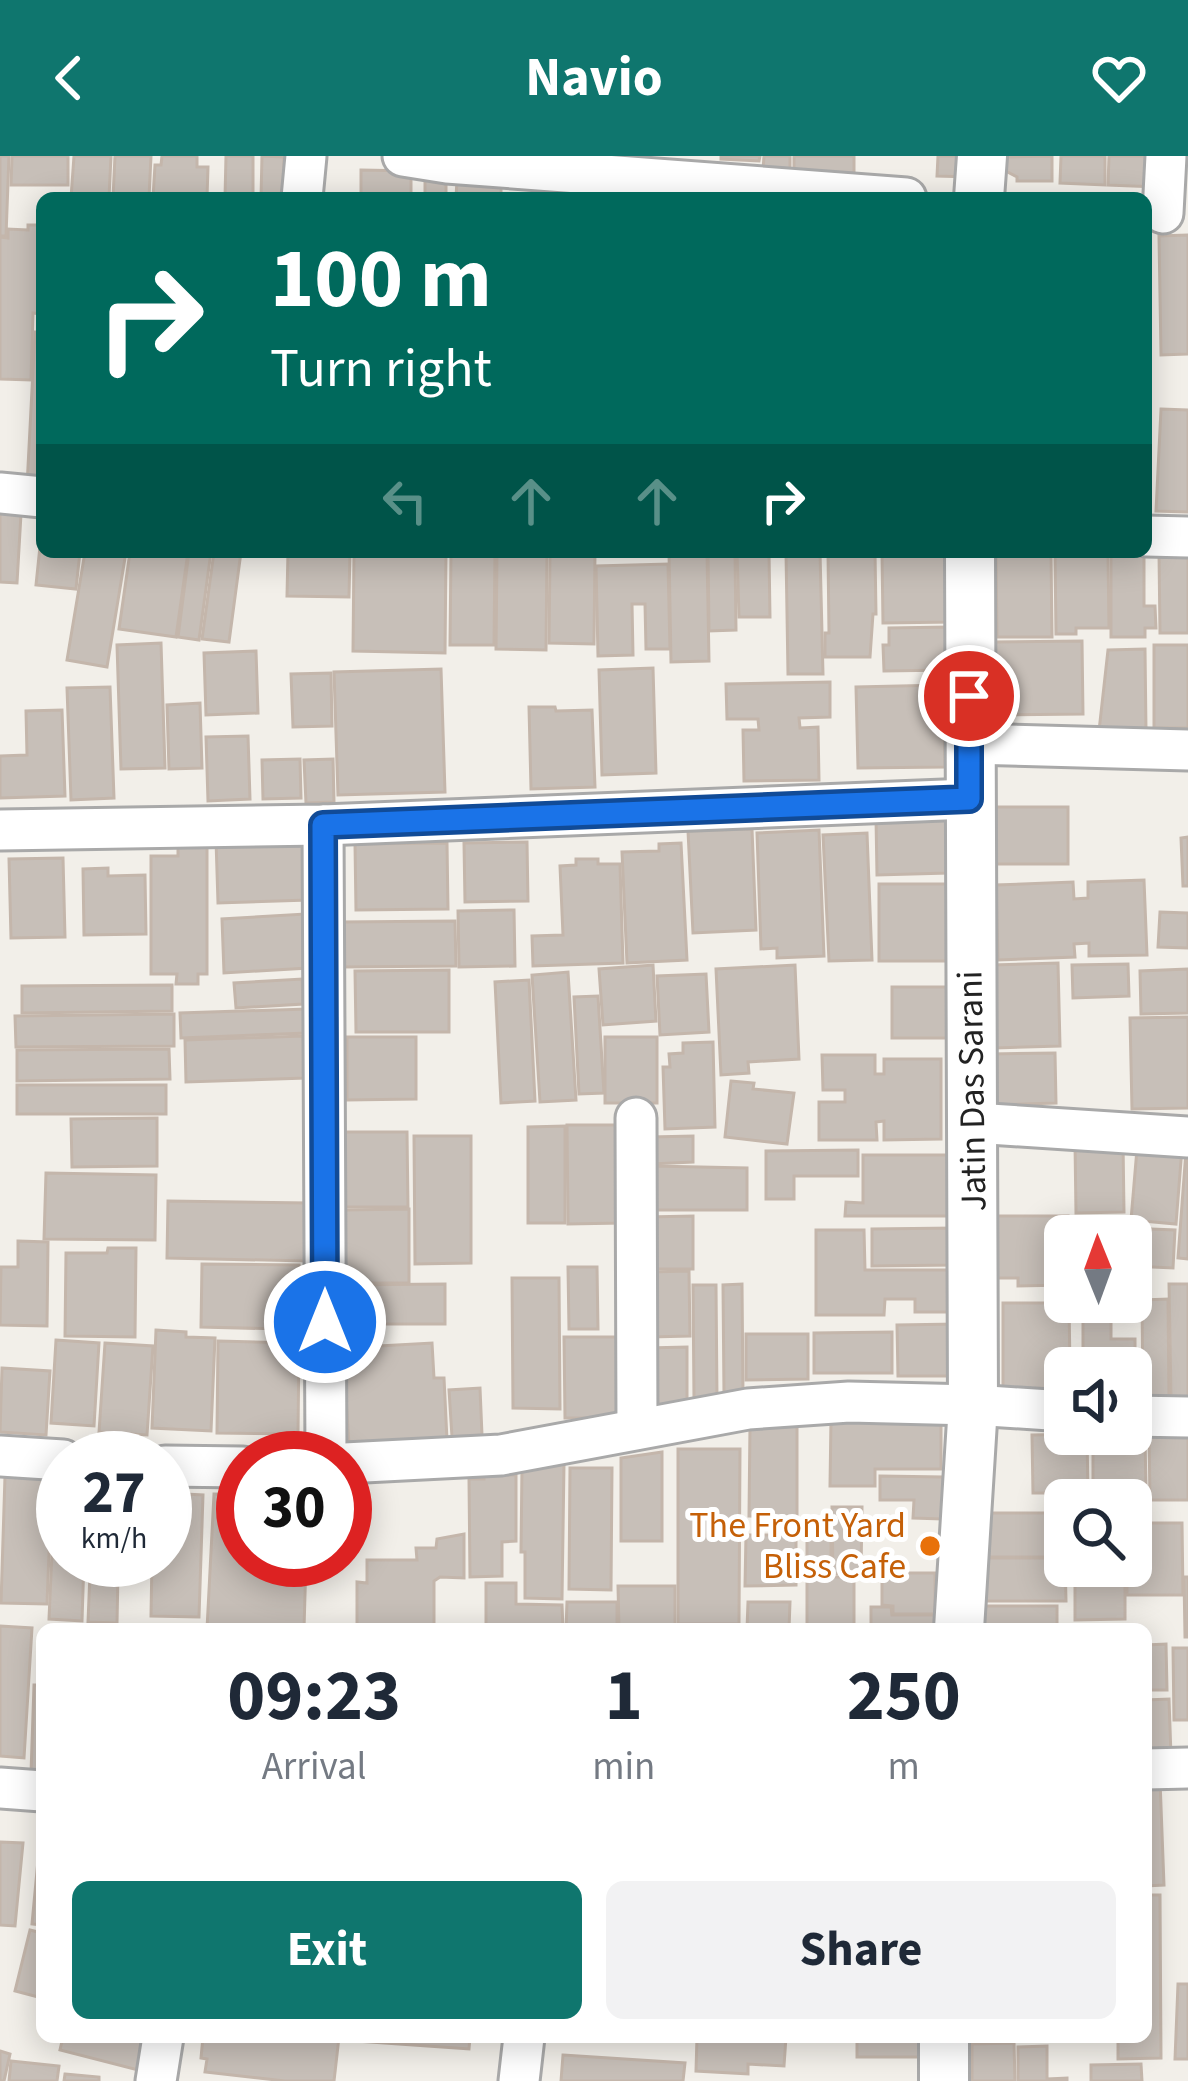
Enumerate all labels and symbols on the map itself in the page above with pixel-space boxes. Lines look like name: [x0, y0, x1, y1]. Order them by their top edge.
pin: [918, 645, 1020, 747]
street label: Jatin Das Sarani: [944, 970, 1000, 1212]
north arrow: [1044, 1215, 1152, 1323]
position arrow: [262, 1259, 388, 1385]
speed limit sign: 30: [216, 1431, 372, 1587]
place label: The Front Yard Bliss Cafe: [689, 1500, 906, 1592]
marker: The Front Yard Bliss Cafe: [917, 1533, 943, 1559]

